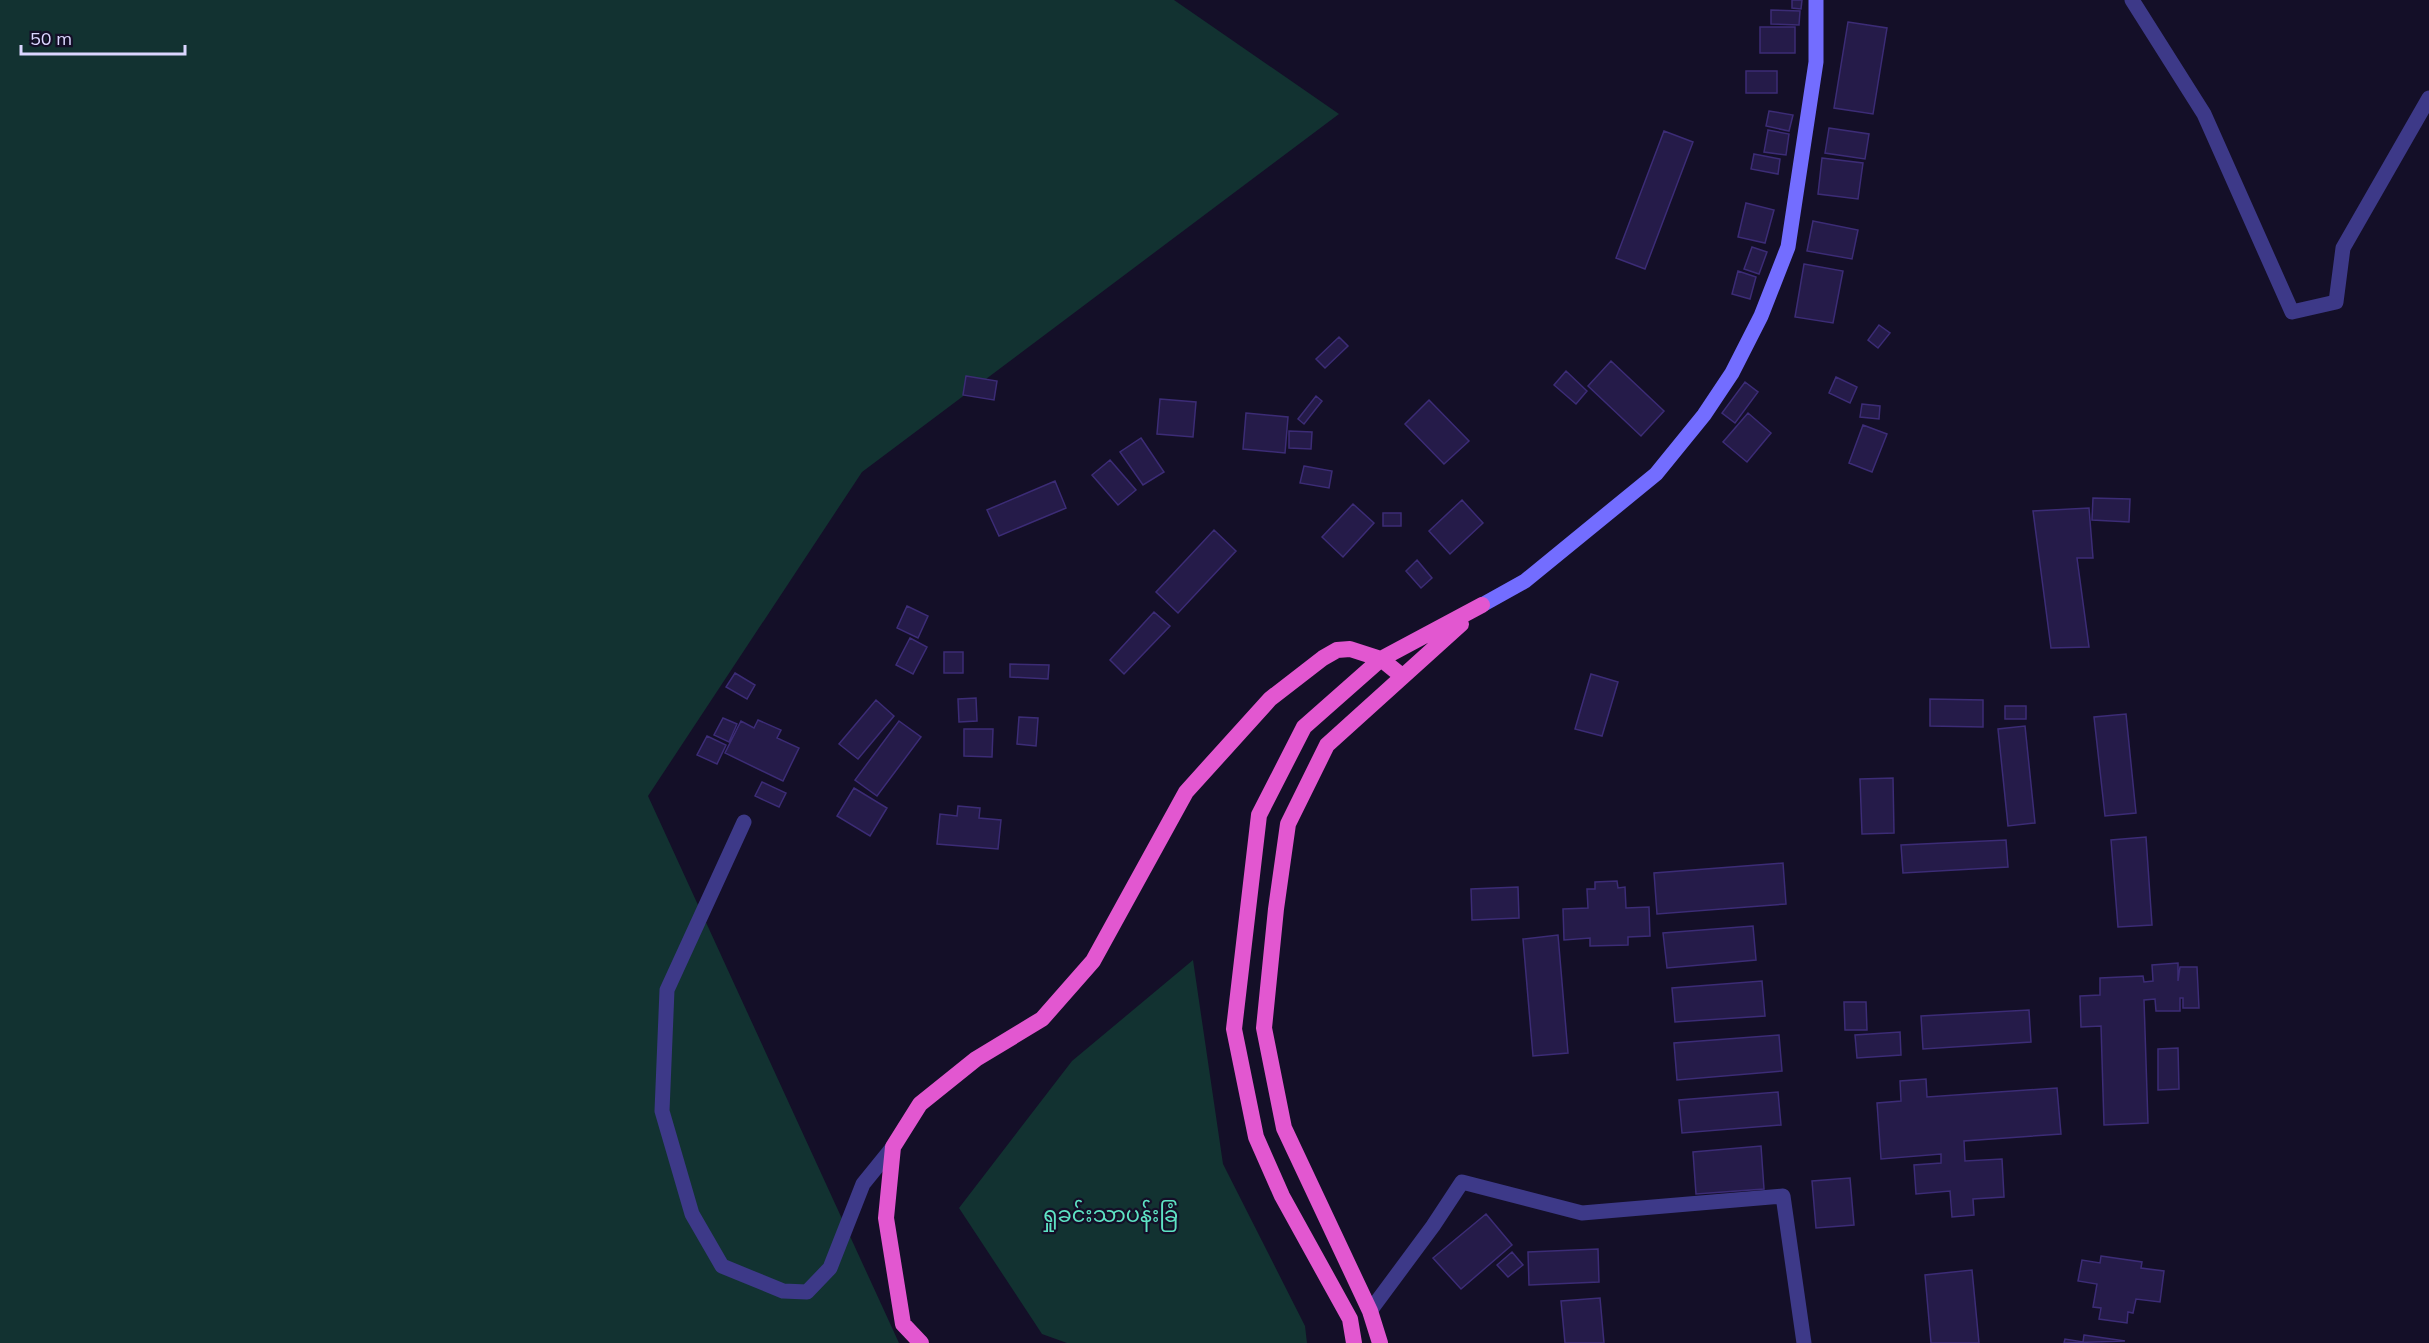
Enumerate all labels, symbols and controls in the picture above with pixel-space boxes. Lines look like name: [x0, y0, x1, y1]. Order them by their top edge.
scale bar: [21, 18, 184, 56]
text: 50 m: [30, 27, 72, 50]
park label: ရှုခင်းသာပန်းခြံ: [1042, 1199, 1178, 1232]

